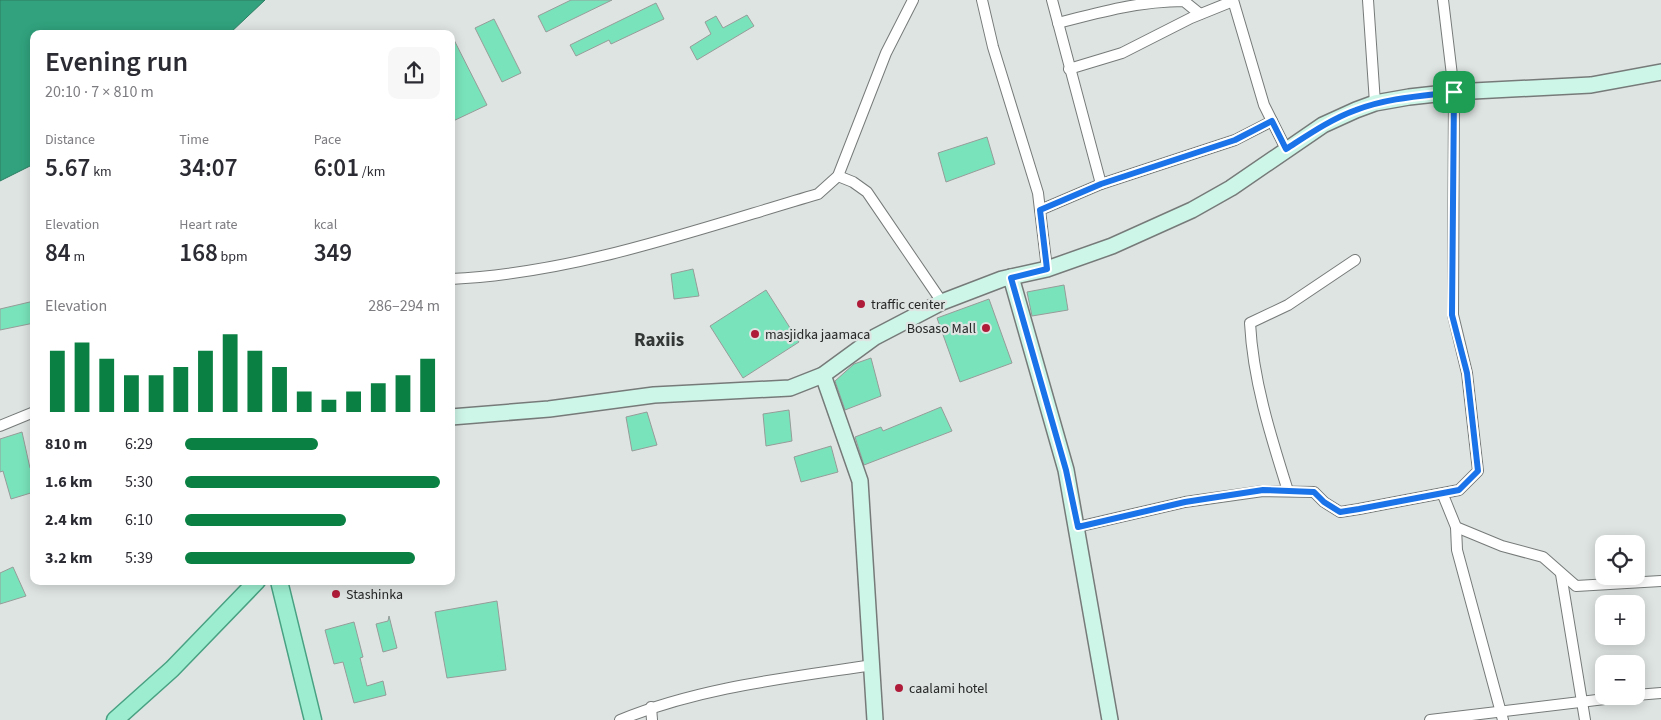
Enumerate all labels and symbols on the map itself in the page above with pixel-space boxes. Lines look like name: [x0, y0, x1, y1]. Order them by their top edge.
pin: [1433, 71, 1475, 113]
place label: traffic center: [871, 295, 945, 315]
marker: traffic center: [855, 298, 867, 310]
place label: Bosaso Mall: [907, 319, 976, 339]
marker: Bosaso Mall: [980, 322, 992, 334]
place label: masjidka jaamaca: [765, 325, 870, 345]
district label: Raxiis: [634, 327, 684, 354]
marker: masjidka jaamaca: [749, 328, 761, 340]
place label: Stashinka: [346, 585, 403, 605]
marker: Stashinka: [330, 588, 342, 600]
place label: caalami hotel: [909, 679, 988, 699]
marker: caalami hotel: [893, 682, 905, 694]

